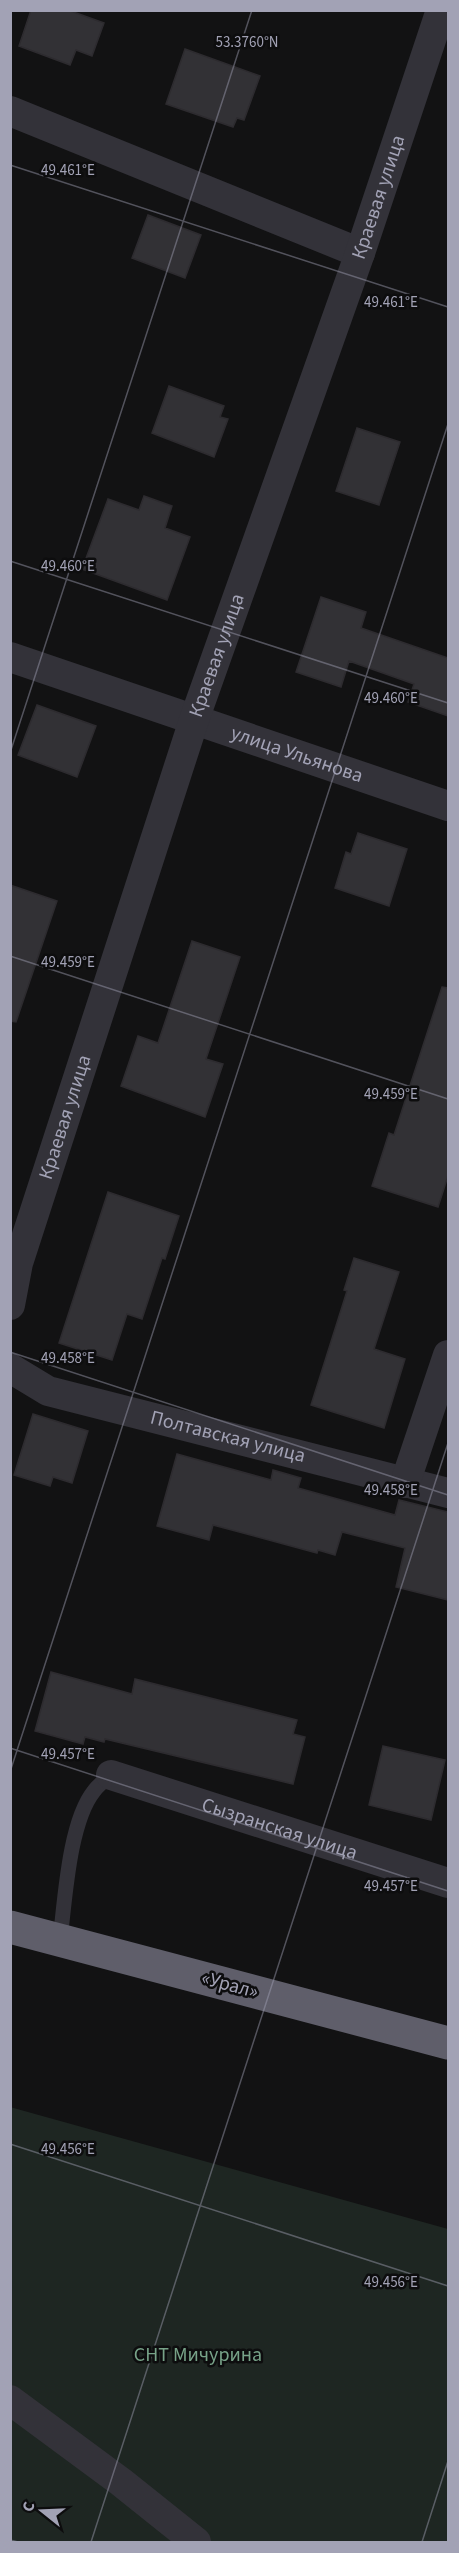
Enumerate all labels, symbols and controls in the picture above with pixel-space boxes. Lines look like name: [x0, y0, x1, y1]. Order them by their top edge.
text: 53.3760°N: [215, 32, 279, 53]
street label: Краевая улица: [345, 131, 412, 263]
text: 49.461°E: [41, 160, 95, 181]
text: 49.461°E: [364, 292, 418, 313]
text: 49.460°E: [41, 556, 95, 577]
street label: Краевая улица: [182, 590, 252, 721]
text: 49.460°E: [364, 688, 418, 709]
street label: улица Ульянова: [227, 719, 367, 790]
text: 49.459°E: [41, 952, 95, 973]
street label: Краевая улица: [32, 1051, 99, 1183]
text: 49.459°E: [364, 1084, 418, 1105]
text: 49.458°E: [41, 1348, 95, 1369]
street label: Полтавская улица: [147, 1404, 308, 1470]
text: 49.458°E: [364, 1480, 418, 1501]
text: 49.457°E: [41, 1744, 95, 1765]
street label: Сызранская улица: [198, 1791, 361, 1867]
text: 49.457°E: [364, 1876, 418, 1897]
street label: «Урал»: [198, 1964, 262, 2006]
text: 49.456°E: [41, 2139, 95, 2160]
text: 49.456°E: [364, 2272, 418, 2293]
park label: СНТ Мичурина: [134, 2341, 262, 2369]
north arrow: [12, 2481, 72, 2541]
text: С: [17, 2499, 41, 2515]

